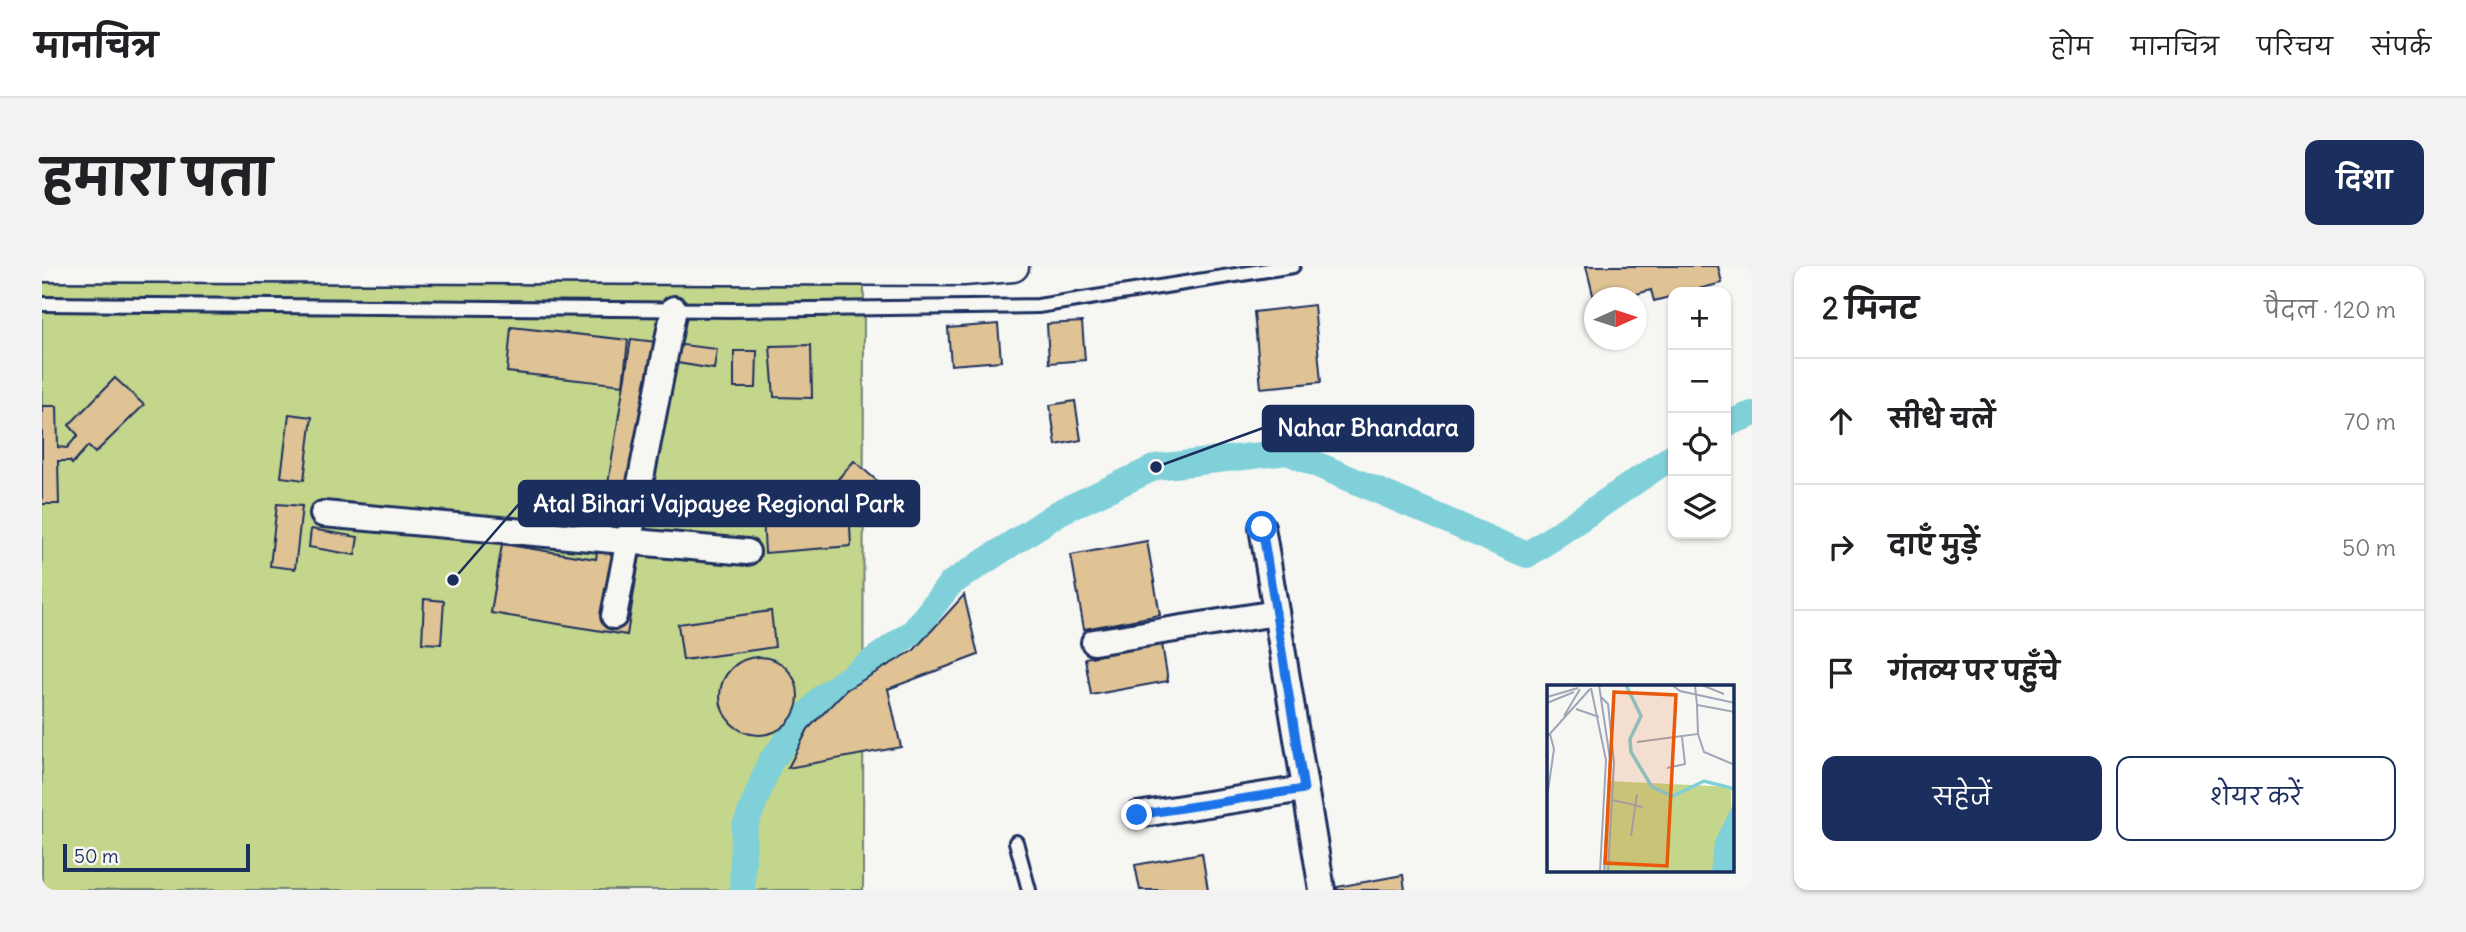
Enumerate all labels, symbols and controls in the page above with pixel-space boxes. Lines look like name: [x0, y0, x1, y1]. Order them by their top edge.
text: मानचित्र: [35, 24, 158, 66]
text: होम: [2050, 31, 2093, 61]
text: मानचित्र: [2131, 31, 2219, 61]
text: परिचय: [2257, 31, 2333, 61]
text: संपर्क: [2371, 31, 2431, 61]
button: दिशा: [2305, 140, 2424, 225]
text: हमारा पता: [42, 147, 271, 208]
north arrow: [1584, 287, 1647, 350]
map controls: [1668, 287, 1731, 539]
button: +: [1668, 287, 1731, 350]
text: 2 मिनट: [1822, 289, 1918, 327]
text: पैदल · 120 m: [2264, 295, 2396, 324]
button: −: [1668, 350, 1731, 413]
icon: ahead: [1822, 402, 1860, 440]
text: सीधे चलें: [1889, 402, 1995, 435]
callout: Nahar Bhandara: [1263, 406, 1473, 451]
text: 70 m: [2344, 407, 2396, 436]
text: Nahar Bhandara: [1277, 412, 1459, 442]
button: locate: [1668, 413, 1731, 476]
button: layers: [1668, 476, 1731, 539]
callout: Atal Bihari Vajpayee Regional Park: [519, 481, 919, 526]
text: Atal Bihari Vajpayee Regional Park: [533, 488, 905, 518]
route start: [1246, 511, 1277, 542]
icon: right: [1822, 528, 1860, 566]
text: दाएँ मुड़ें: [1889, 528, 1979, 561]
text: 50 m: [2342, 533, 2396, 562]
icon: arrive: [1822, 654, 1860, 692]
text: गंतव्य पर पहुँचे: [1889, 654, 2059, 687]
inset map: [1547, 685, 1734, 872]
button: सहेजें: [1822, 756, 2102, 841]
button: शेयर करें: [2116, 756, 2396, 841]
route end: [1121, 799, 1152, 830]
scale bar: [63, 841, 250, 873]
text: 50 m: [74, 844, 119, 868]

